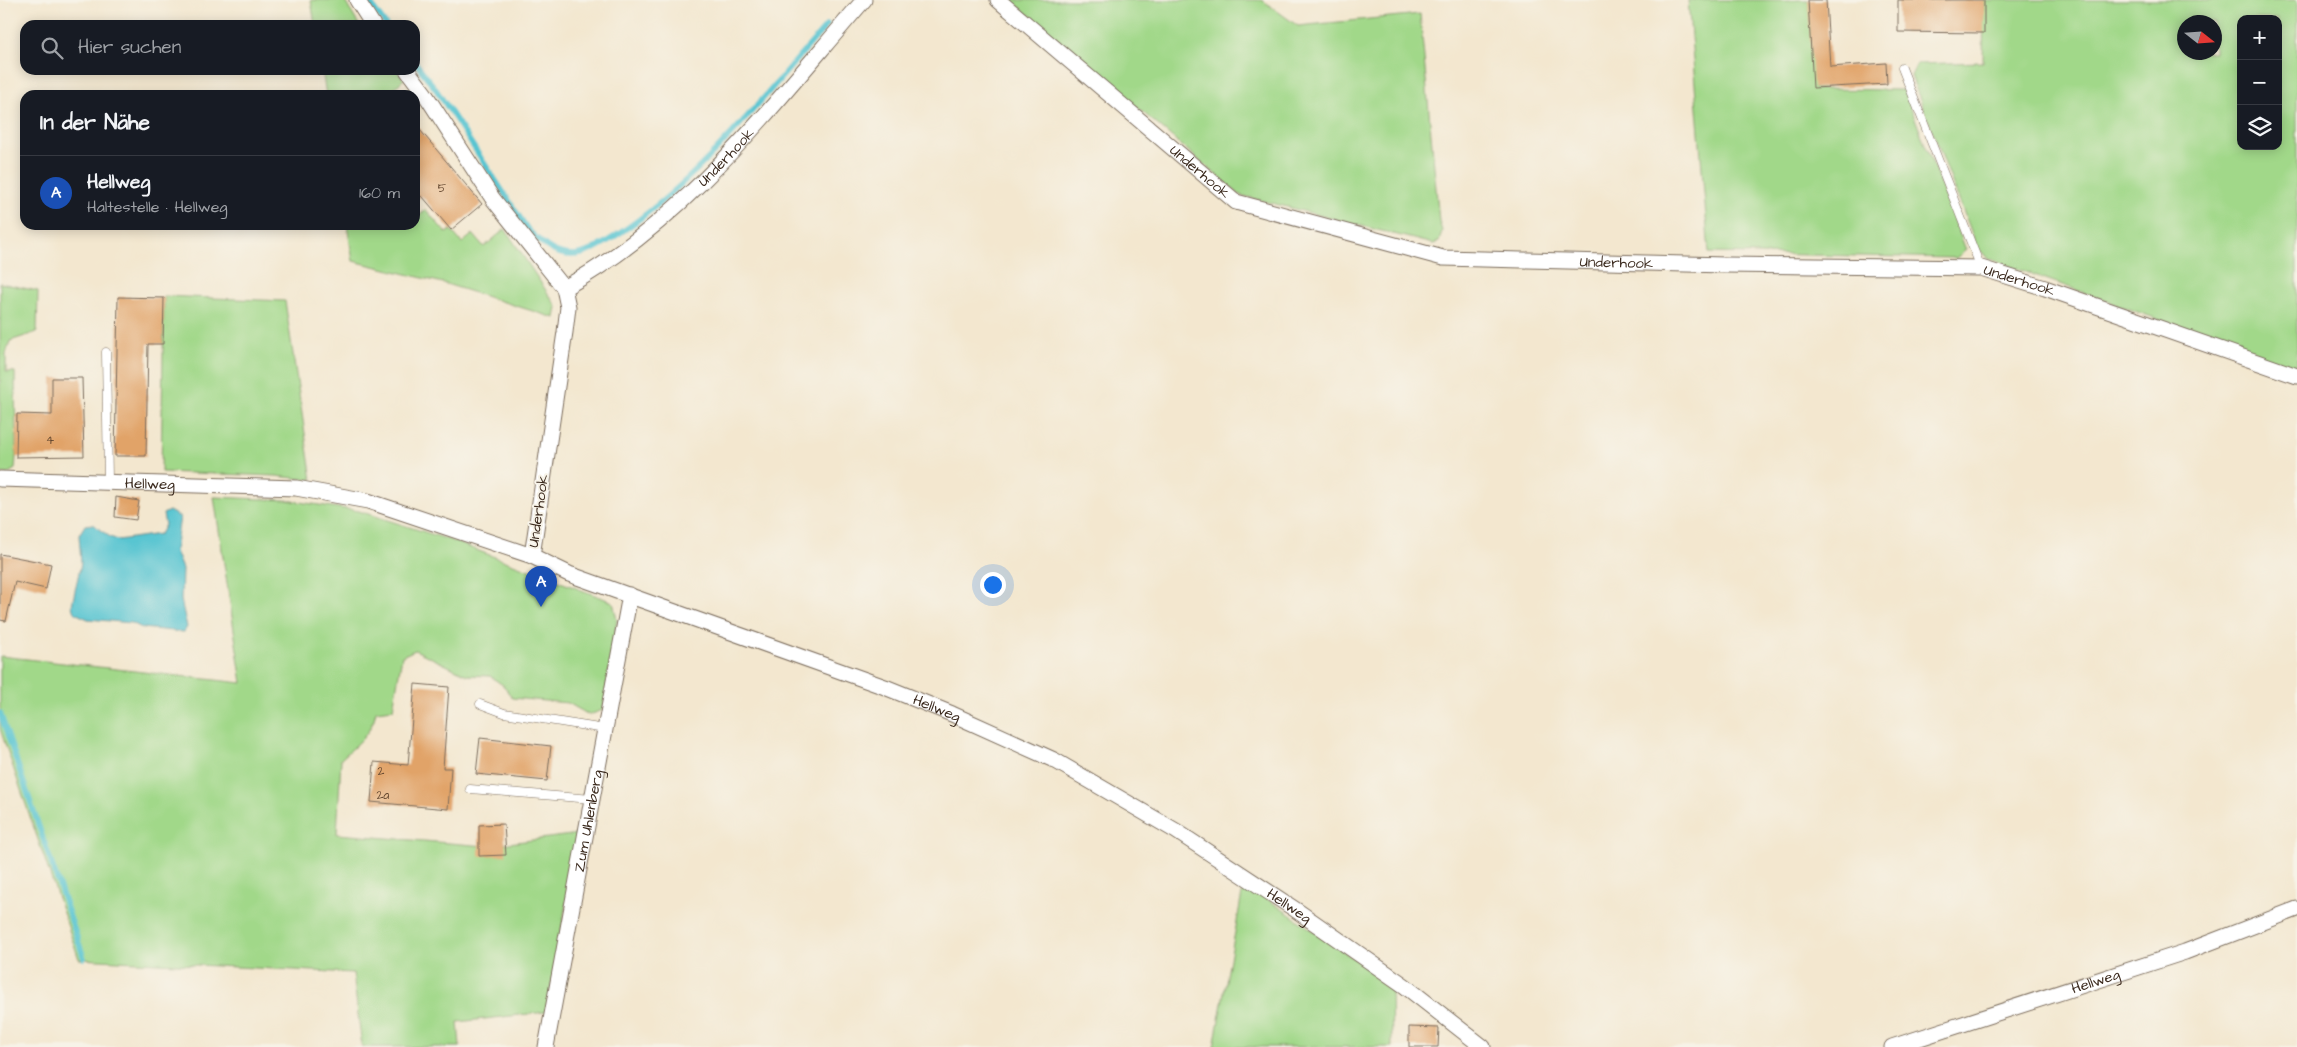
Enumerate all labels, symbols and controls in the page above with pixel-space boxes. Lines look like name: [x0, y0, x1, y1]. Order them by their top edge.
north arrow: [2177, 15, 2222, 60]
map controls: [2237, 15, 2282, 150]
button: +: [2237, 15, 2282, 60]
search box: [20, 20, 420, 75]
icon: search: [38, 34, 66, 62]
text: Hier suchen: [78, 34, 181, 61]
button: −: [2237, 60, 2282, 105]
button: layers: [2237, 105, 2282, 150]
text: In der Nähe: [40, 108, 150, 137]
street label: Underhook: [693, 124, 759, 191]
street label: Underhook: [1165, 140, 1235, 204]
text: Hellweg: [87, 169, 150, 196]
house number: 5: [438, 180, 447, 197]
text: A: [51, 182, 61, 204]
text: 160 m: [359, 182, 400, 204]
text: Haltestelle · Hellweg: [87, 196, 228, 218]
street label: Underhook: [1579, 251, 1653, 274]
street label: Underhook: [1981, 259, 2058, 302]
house number: 4: [46, 432, 54, 449]
street label: Hellweg: [125, 473, 175, 496]
street label: Underhook: [523, 473, 554, 549]
pin: A: [525, 566, 557, 607]
your location: [980, 572, 1006, 598]
street label: Hellweg: [910, 689, 964, 729]
house number: 2: [378, 763, 385, 780]
street label: Zum Uhlenberg: [569, 768, 609, 874]
house number: 2a: [377, 787, 389, 804]
street label: Hellweg: [1262, 884, 1316, 930]
street label: Hellweg: [2069, 964, 2123, 999]

